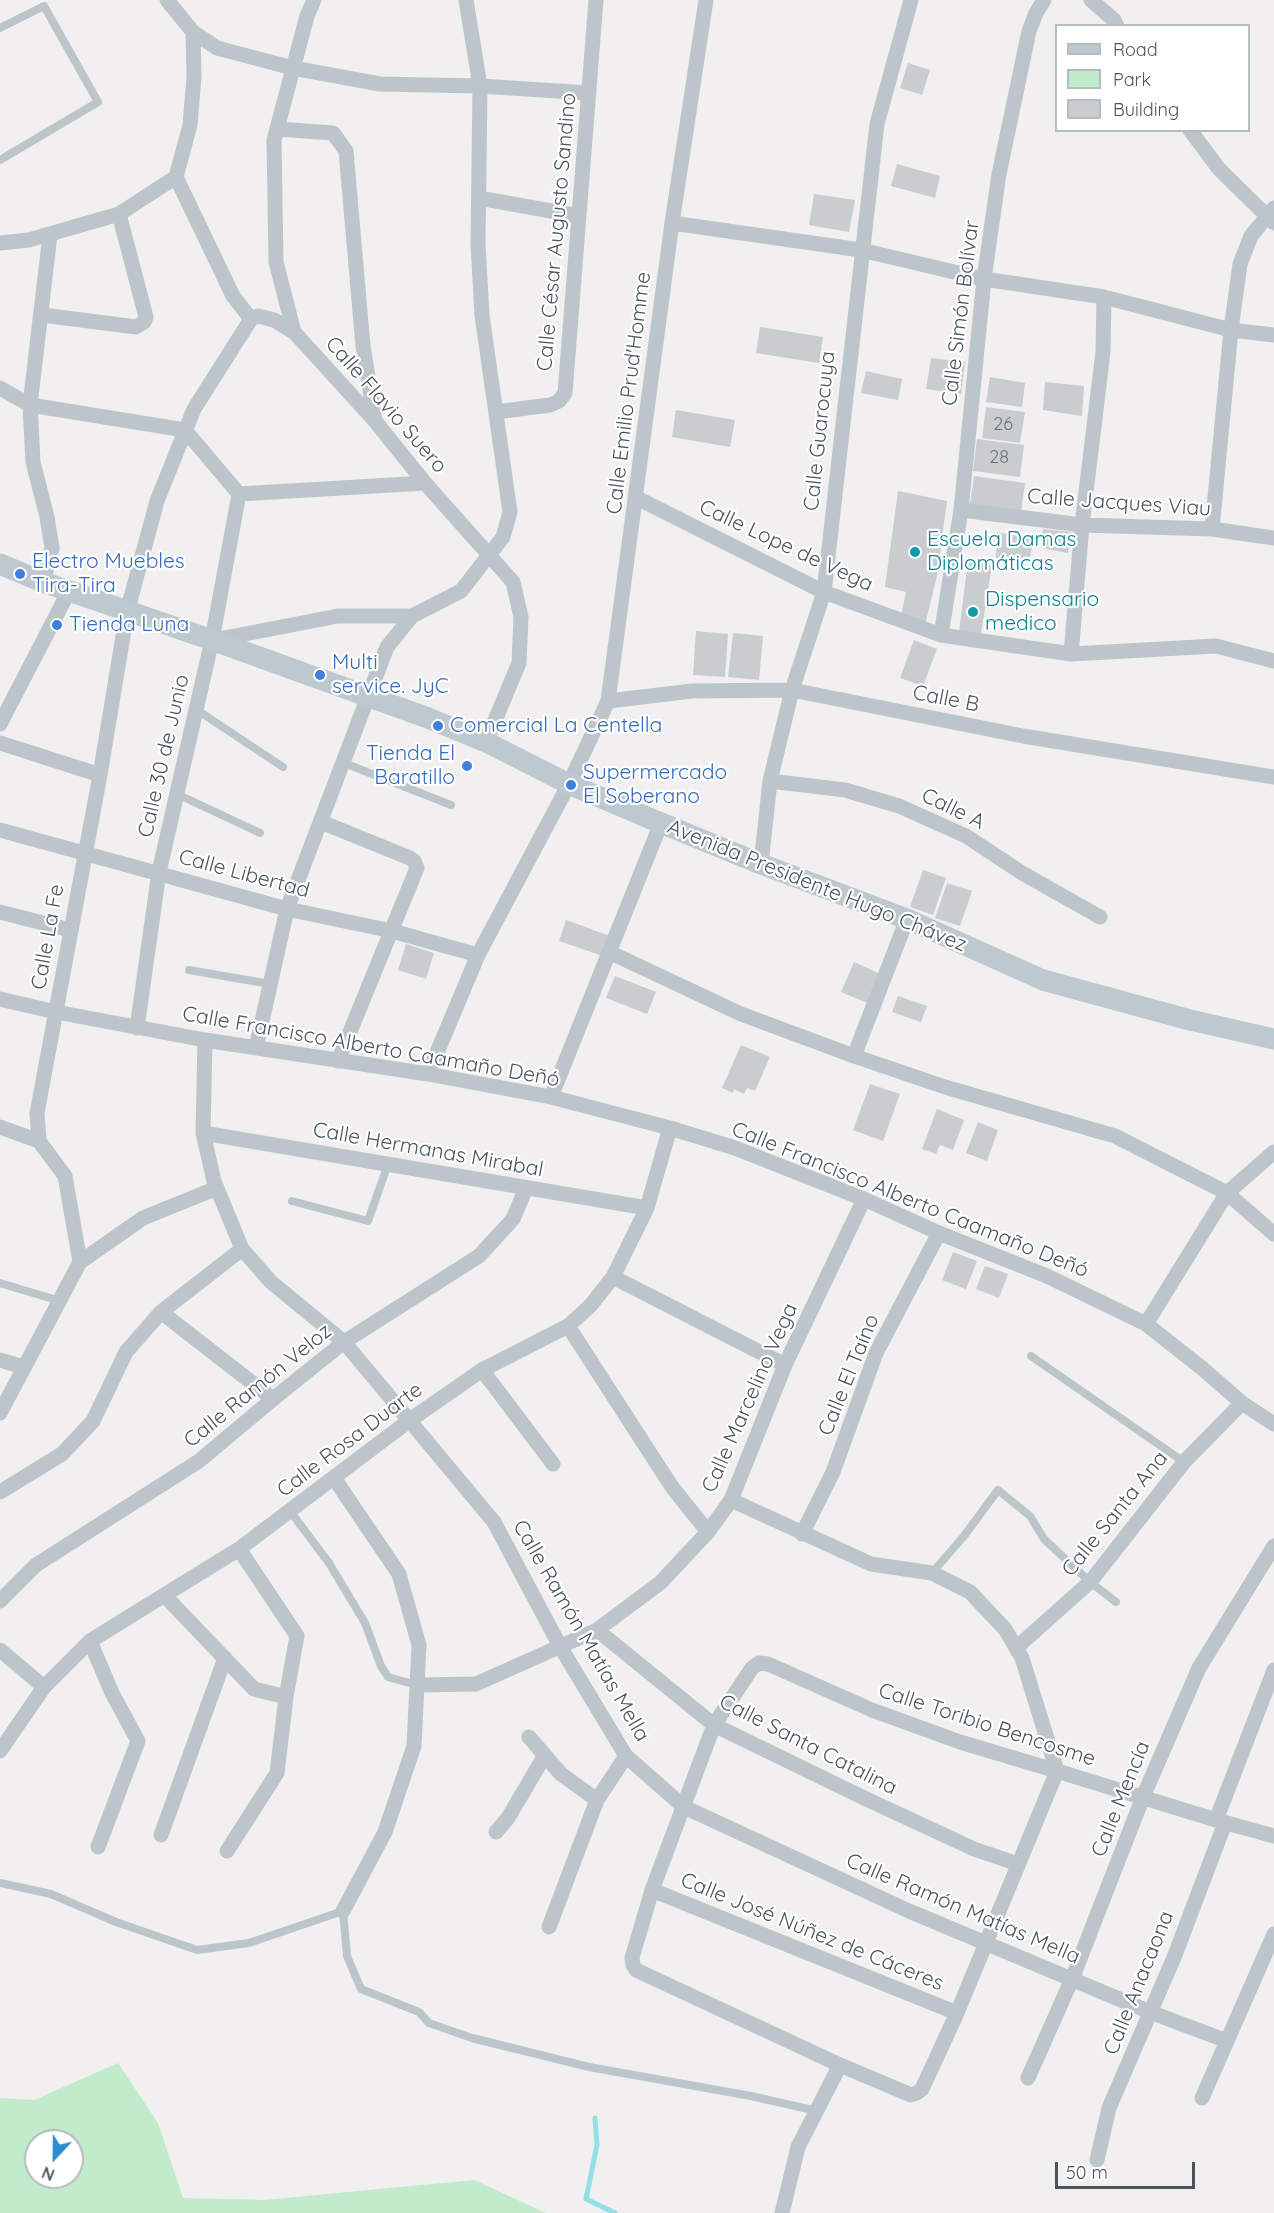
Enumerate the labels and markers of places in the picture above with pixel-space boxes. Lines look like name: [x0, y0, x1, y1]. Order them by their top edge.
place label: Escuela Damas Diplomáticas: [927, 527, 1076, 577]
marker: Escuela Damas Diplomáticas: [908, 545, 922, 559]
place label: Electro Muebles Tira-Tira: [32, 549, 185, 599]
marker: Electro Muebles Tira-Tira: [13, 567, 27, 581]
place label: Dispensario medico: [985, 587, 1099, 637]
marker: Dispensario medico: [966, 605, 980, 619]
place label: Tienda Luna: [69, 612, 189, 638]
marker: Tienda Luna: [50, 618, 64, 632]
place label: Multi service. JyC: [332, 650, 448, 700]
marker: Multi service. JyC: [313, 668, 327, 682]
place label: Comercial La Centella: [450, 713, 662, 739]
marker: Comercial La Centella: [431, 719, 445, 733]
place label: Tienda El Baratillo: [366, 741, 455, 791]
marker: Tienda El Baratillo: [460, 759, 474, 773]
place label: Supermercado El Soberano: [583, 760, 727, 810]
marker: Supermercado El Soberano: [564, 778, 578, 792]

